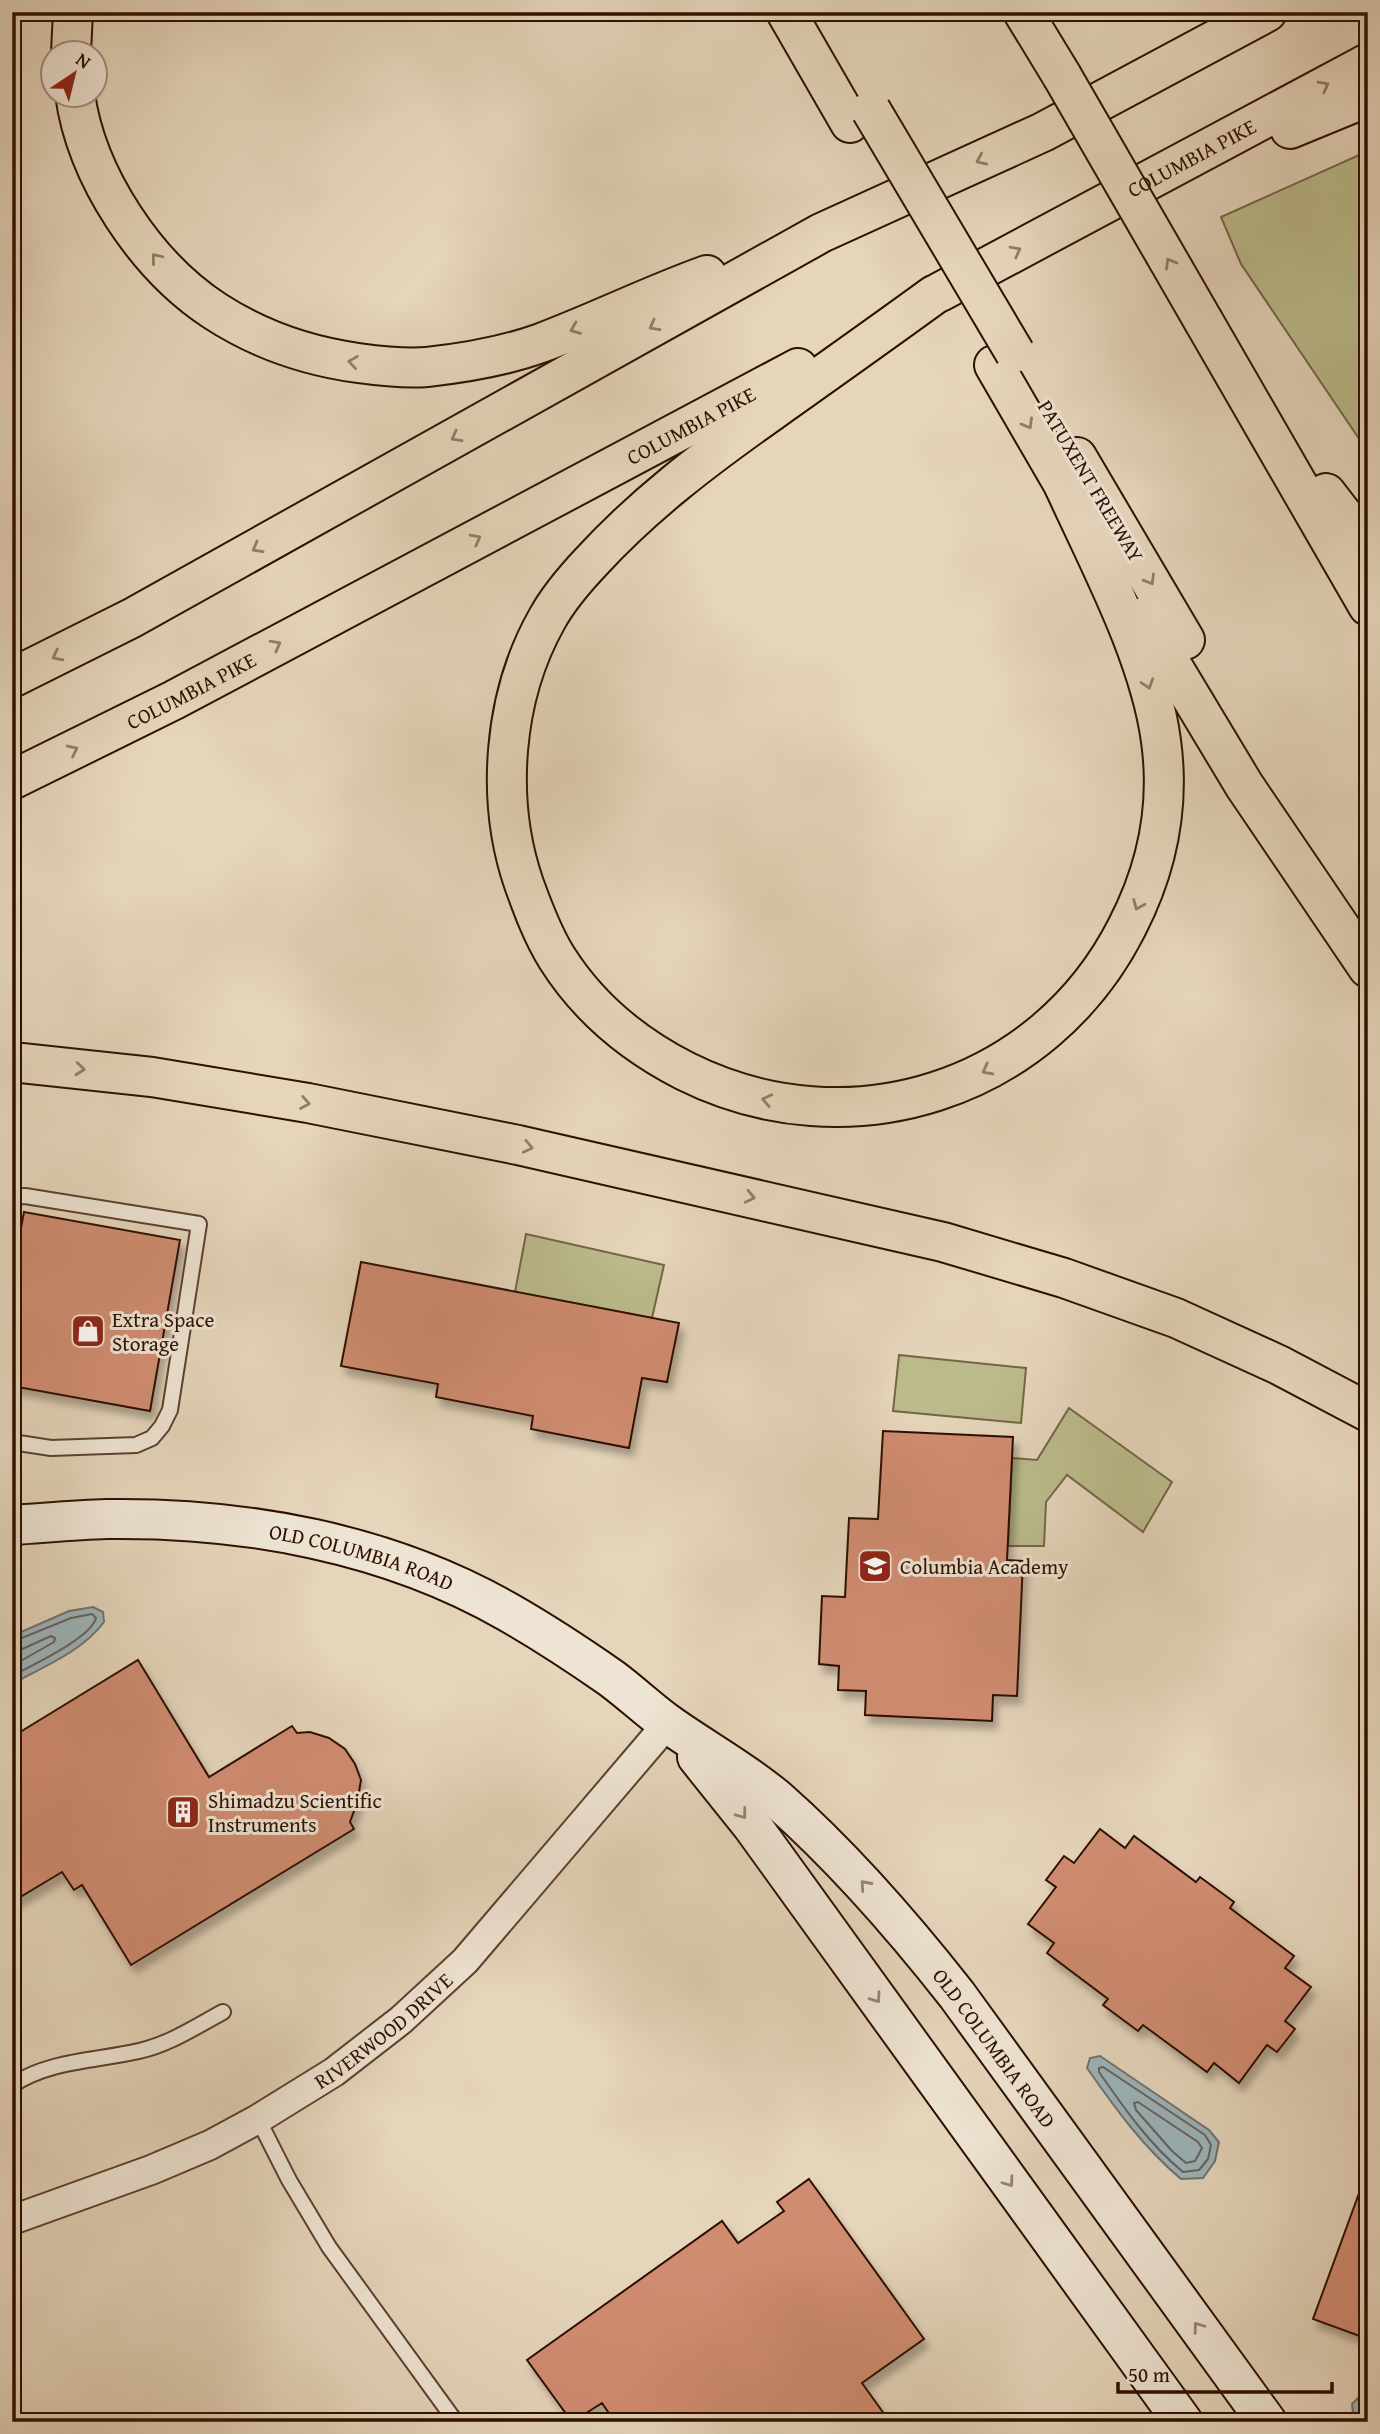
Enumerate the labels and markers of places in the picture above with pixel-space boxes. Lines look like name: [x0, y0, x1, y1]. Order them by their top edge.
place label: Extra Space Storage: [112, 1304, 215, 1359]
shop icon: Extra Space Storage: [69, 1312, 107, 1350]
school or university icon: Columbia Academy: [856, 1547, 894, 1585]
place label: Columbia Academy: [900, 1551, 1069, 1582]
place label: Shimadzu Scientific Instruments: [208, 1785, 382, 1840]
building icon: Shimadzu Scientific Instruments: [164, 1793, 202, 1831]

